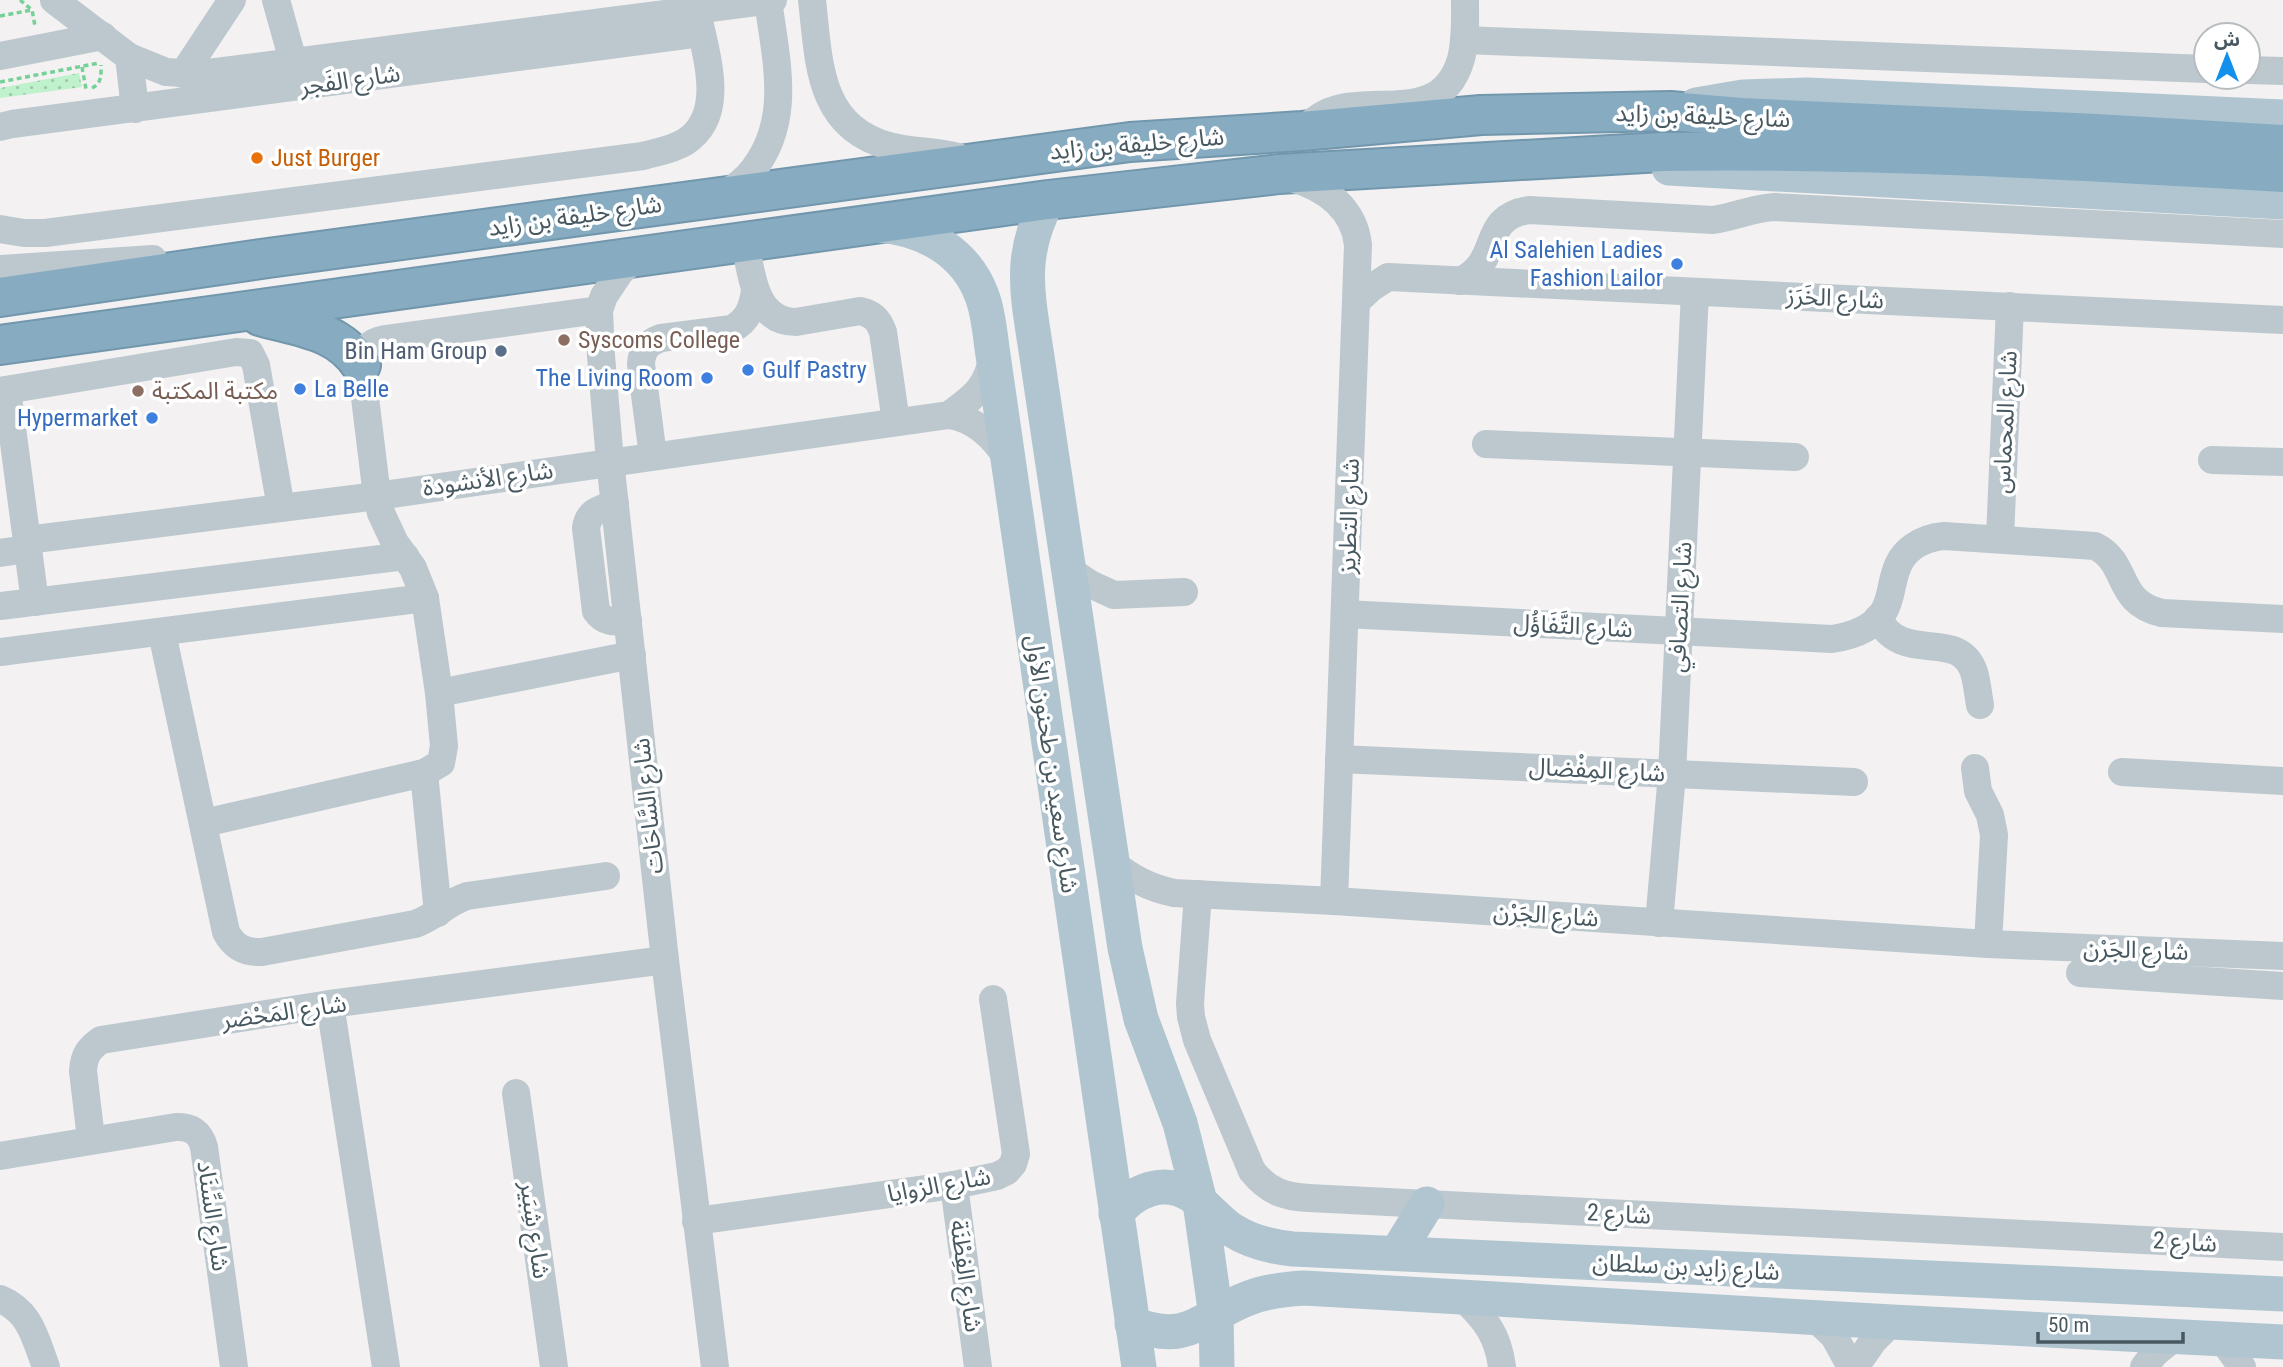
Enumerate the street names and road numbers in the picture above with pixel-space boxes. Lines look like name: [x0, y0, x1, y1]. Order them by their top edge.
street label: شارع الفَجر: [297, 59, 402, 104]
street label: شارع خليفة بن زايد: [1615, 99, 1791, 136]
street label: شارع خليفة بن زايد: [1049, 122, 1226, 169]
street label: شارع خليفة بن زايد: [486, 190, 664, 245]
street label: شارع الخَرَز: [1784, 281, 1885, 318]
street label: شارع المحماس: [1987, 350, 2026, 494]
street label: شارع الأنشودة: [421, 456, 555, 505]
street label: شارع التطريز: [1333, 458, 1368, 575]
street label: شارع التصافي: [1663, 541, 1702, 674]
street label: شارع التَّفَاؤُل: [1512, 607, 1633, 646]
street label: شارع سعيد بن طحنون الأول: [1017, 633, 1084, 895]
street label: شارع السَّاحَات: [627, 736, 672, 875]
street label: شارع المِفْضال: [1528, 751, 1666, 791]
street label: شارع الجَرْن: [1492, 897, 1600, 936]
street label: شارع الجَرْن: [2083, 934, 2189, 969]
street label: شارع المَحْضر: [219, 989, 349, 1038]
street label: شارع السِّنَاد: [188, 1159, 235, 1273]
street label: شارع الزوايا: [885, 1162, 993, 1211]
street label: شارع شِبَير: [511, 1179, 556, 1281]
street label: شارع 2: [1586, 1198, 1652, 1233]
street label: شارع الفِطْنَة: [941, 1218, 988, 1334]
street label: شارع 2: [2152, 1226, 2218, 1261]
street label: شارع زايد بن سلطان: [1591, 1248, 1780, 1289]

